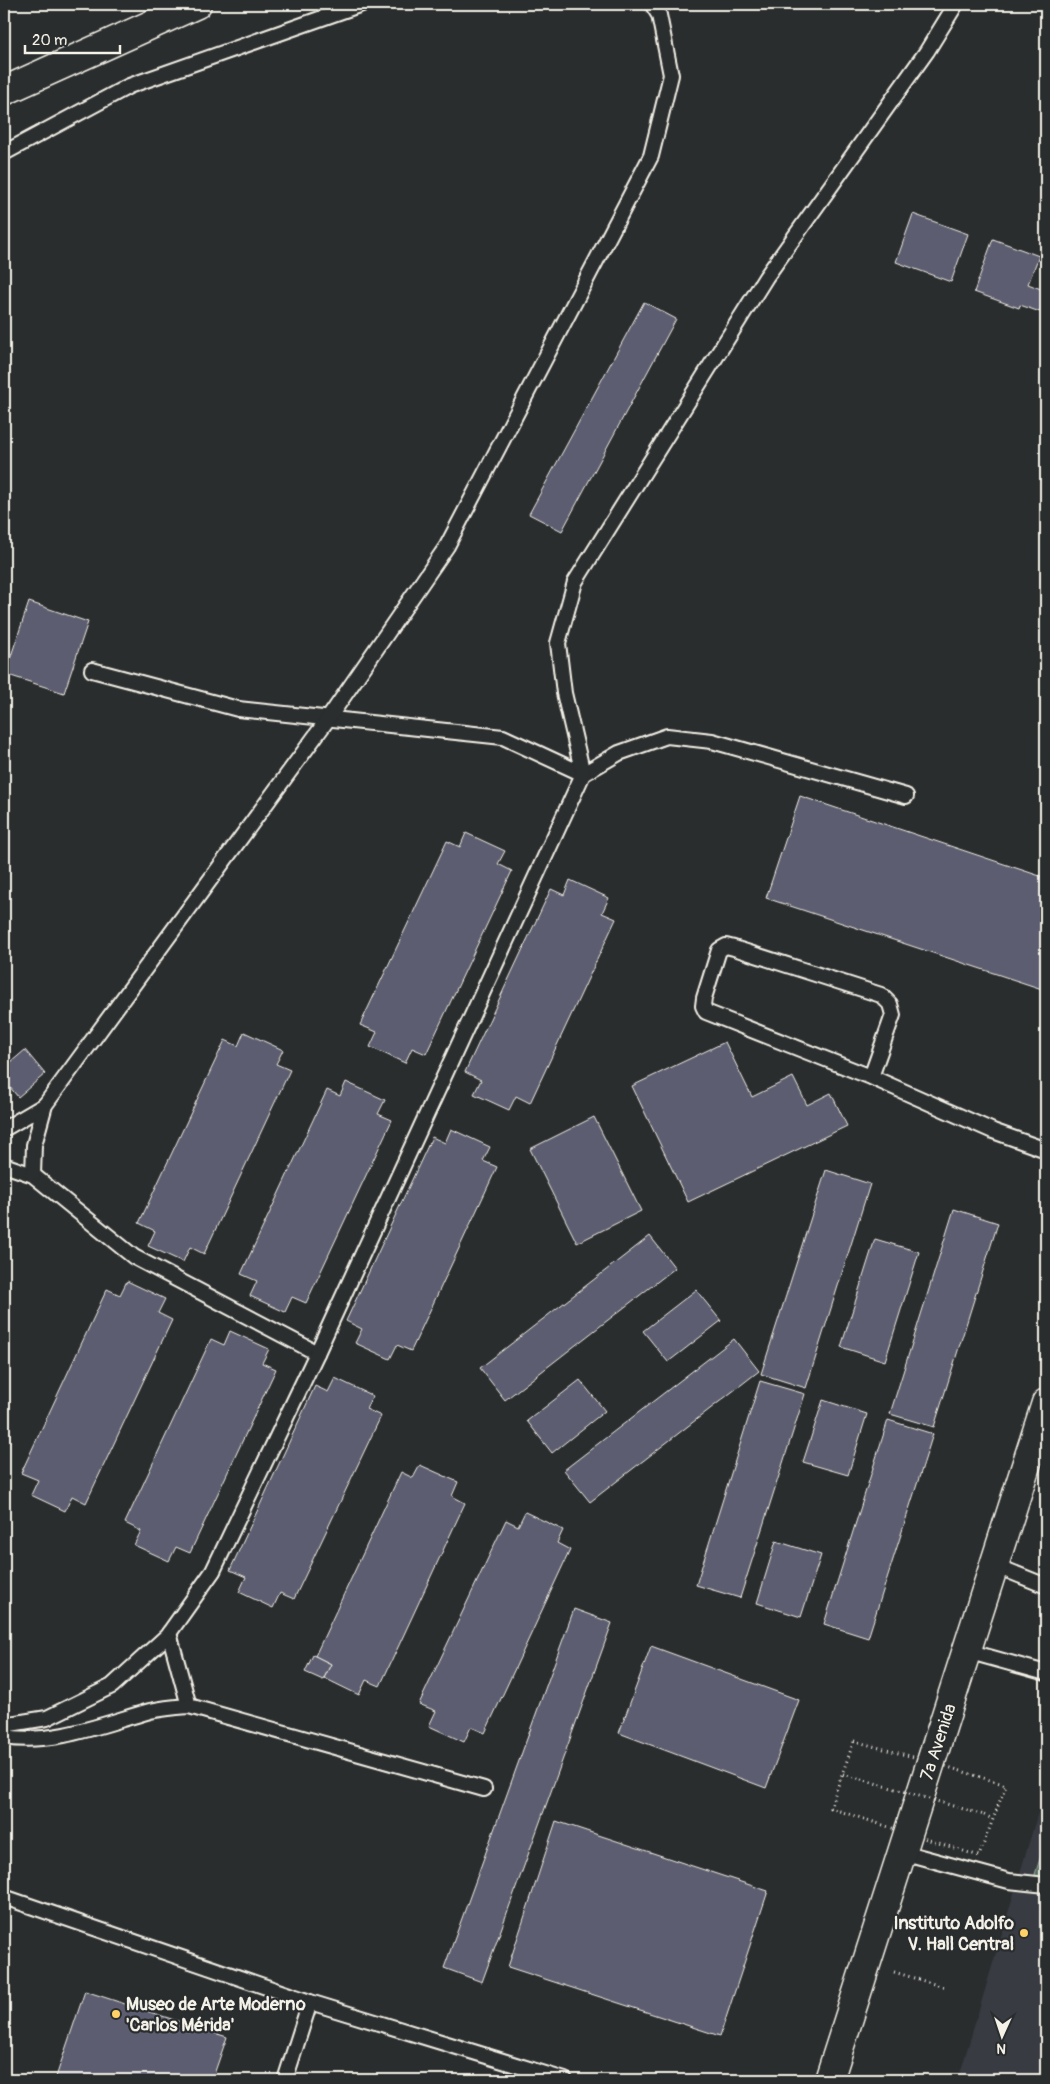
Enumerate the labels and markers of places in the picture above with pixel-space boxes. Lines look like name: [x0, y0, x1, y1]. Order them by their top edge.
place label: Instituto Adolfo V. Hall Central: [893, 1912, 1014, 1956]
marker: Instituto Adolfo V. Hall Central: [1018, 1927, 1030, 1939]
place label: Museo de Arte Moderno 'Carlos Mérida': [126, 1993, 306, 2037]
marker: Museo de Arte Moderno 'Carlos Mérida': [110, 2008, 122, 2020]

